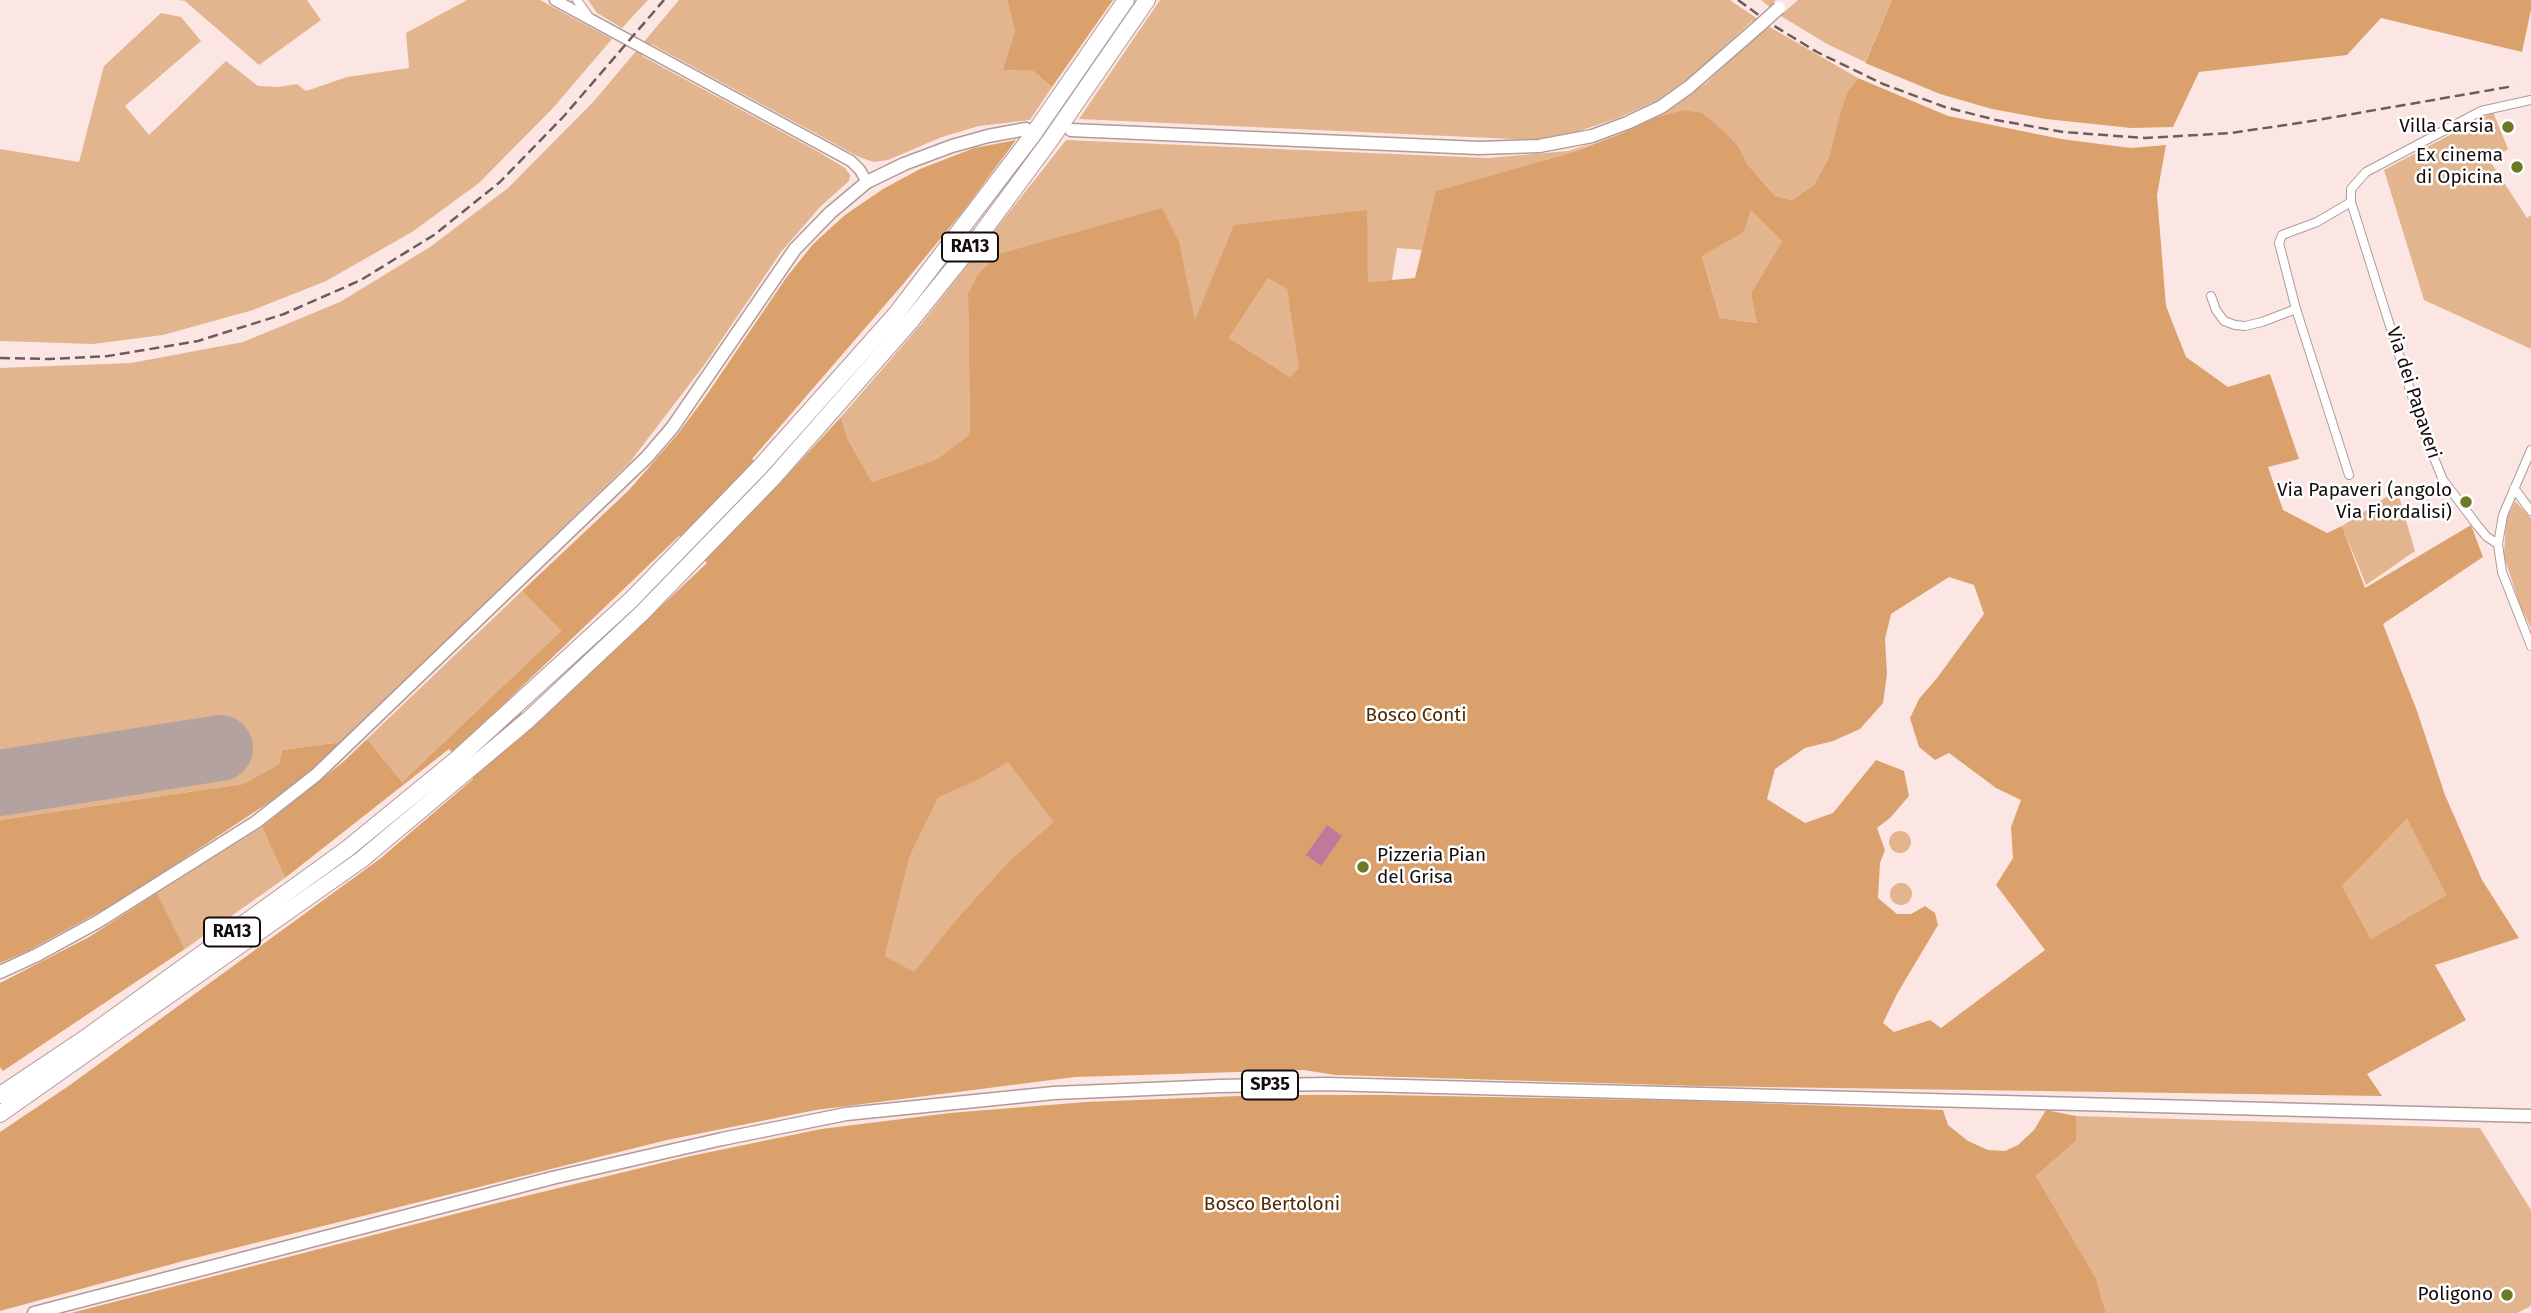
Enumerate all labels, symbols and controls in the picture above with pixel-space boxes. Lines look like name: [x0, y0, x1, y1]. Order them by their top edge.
place label: Villa Carsia: [2399, 116, 2494, 138]
marker: Villa Carsia: [2500, 119, 2516, 135]
place label: Ex cinema di Opicina: [2416, 145, 2503, 189]
marker: Ex cinema di Opicina: [2509, 159, 2525, 175]
road number: RA13: [942, 232, 998, 262]
street label: Via dei Papaveri: [2381, 324, 2445, 462]
place label: Via Papaveri (angolo Via Fiordalisi): [2277, 480, 2452, 524]
marker: Via Papaveri (angolo Via Fiordalisi): [2458, 494, 2474, 510]
park label: Bosco Conti: [1365, 705, 1467, 727]
place label: Pizzeria Pian del Grisa: [1377, 845, 1486, 889]
marker: Pizzeria Pian del Grisa: [1355, 859, 1371, 875]
road number: RA13: [204, 917, 260, 946]
road number: SP35: [1242, 1070, 1298, 1100]
park label: Bosco Bertoloni: [1204, 1194, 1340, 1216]
place label: Poligono: [2418, 1284, 2493, 1306]
marker: Poligono: [2499, 1287, 2515, 1303]

